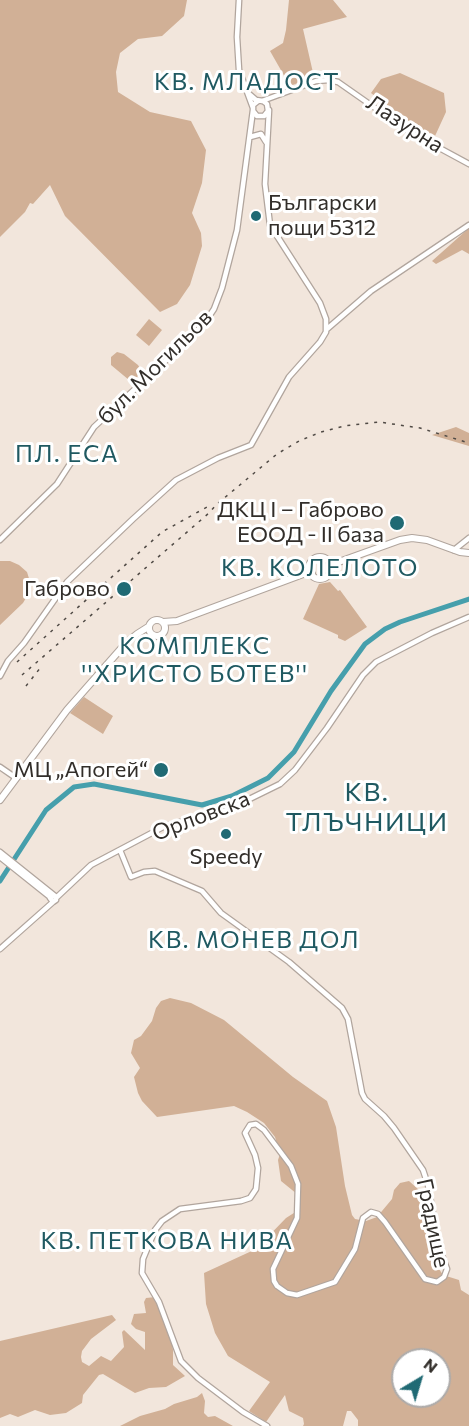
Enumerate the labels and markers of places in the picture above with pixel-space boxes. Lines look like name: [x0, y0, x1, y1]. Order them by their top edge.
place label: Български пощи 5312: [268, 190, 377, 242]
marker: Български пощи 5312: [249, 209, 263, 223]
place label: ДКЦ І – Габрово ЕООД - II база: [217, 497, 384, 548]
marker: ДКЦ І – Габрово ЕООД - II база: [388, 514, 406, 532]
place label: Габрово: [24, 576, 110, 602]
marker: Габрово: [115, 580, 133, 598]
place label: МЦ „Апогей“: [13, 757, 148, 783]
marker: МЦ „Апогей“: [152, 761, 170, 779]
marker: Speedy: [219, 827, 233, 841]
place label: Speedy: [189, 844, 263, 870]

